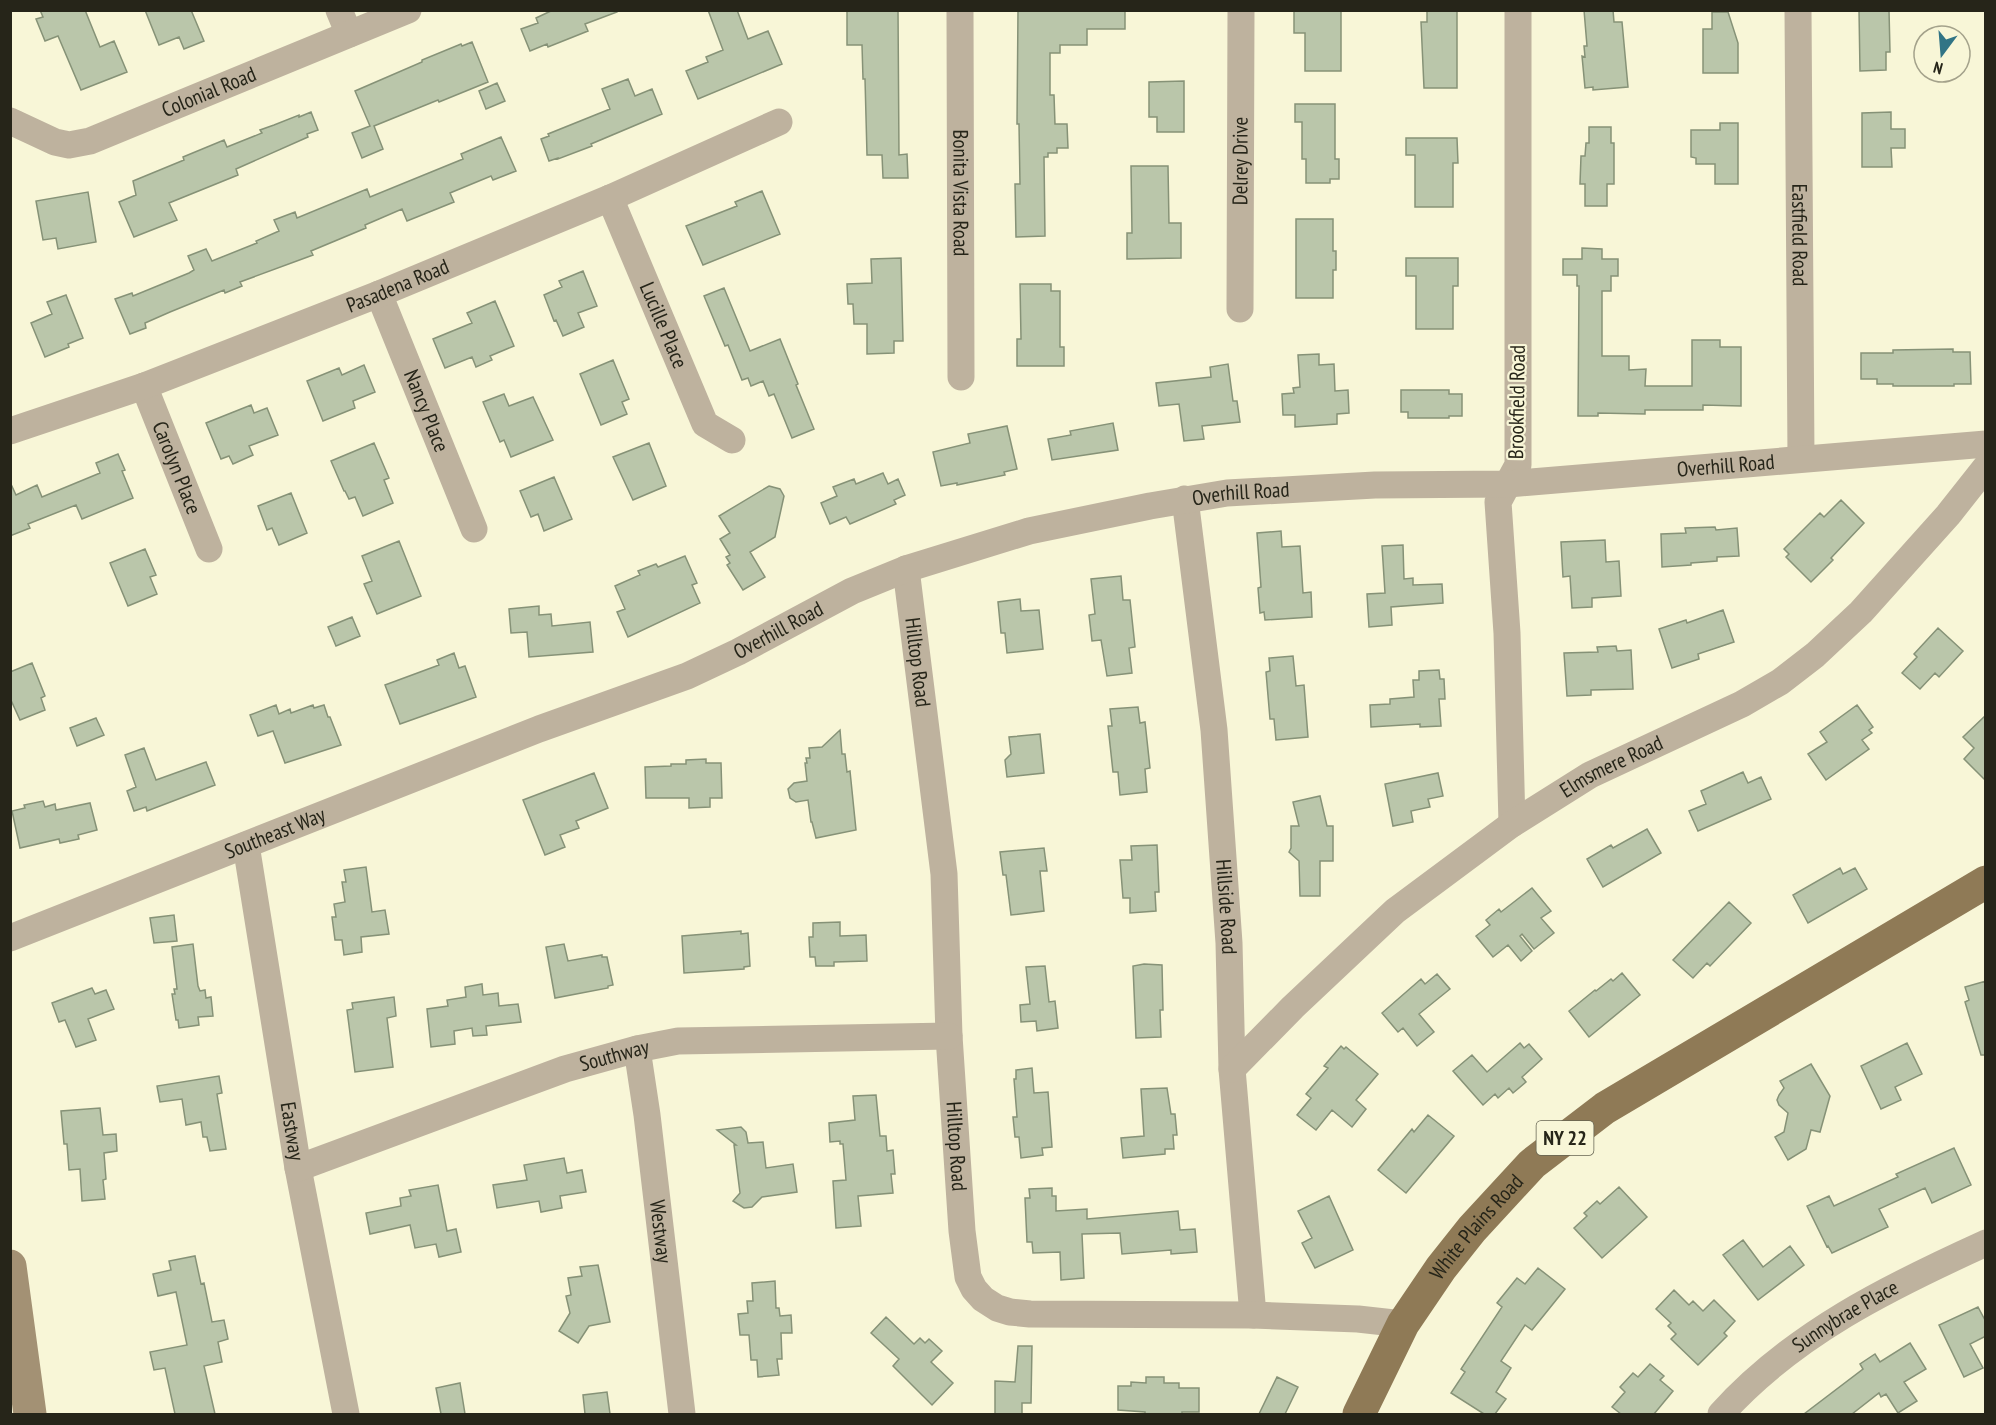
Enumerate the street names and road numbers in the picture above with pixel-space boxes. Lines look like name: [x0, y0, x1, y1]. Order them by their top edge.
street label: Colonial Road: [158, 60, 260, 123]
street label: Delrey Drive: [1226, 117, 1254, 205]
street label: Bonita Vista Road: [947, 130, 975, 256]
street label: Eastfield Road: [1786, 184, 1814, 286]
street label: Pasadena Road: [342, 252, 453, 318]
street label: Lucille Place: [634, 278, 694, 372]
street label: Brookfield Road: [1502, 345, 1531, 459]
street label: Nancy Place: [398, 365, 455, 456]
street label: Carolyn Place: [146, 417, 208, 518]
street label: Overhill Road: [1676, 448, 1775, 483]
street label: Overhill Road: [1190, 476, 1290, 512]
street label: Overhill Road: [729, 595, 827, 665]
street label: Hilltop Road: [899, 616, 937, 708]
street label: Elmsmere Road: [1555, 729, 1667, 803]
street label: Southeast Way: [221, 801, 329, 865]
street label: Hillside Road: [1210, 858, 1243, 955]
street label: Southway: [576, 1033, 651, 1077]
street label: Eastway: [275, 1100, 311, 1163]
street label: Hilltop Road: [940, 1101, 973, 1192]
road number: NY 22: [1536, 1121, 1594, 1155]
street label: White Plains Road: [1423, 1168, 1529, 1285]
street label: Westway: [644, 1198, 678, 1265]
street label: Sunnybrae Place: [1787, 1273, 1903, 1358]

